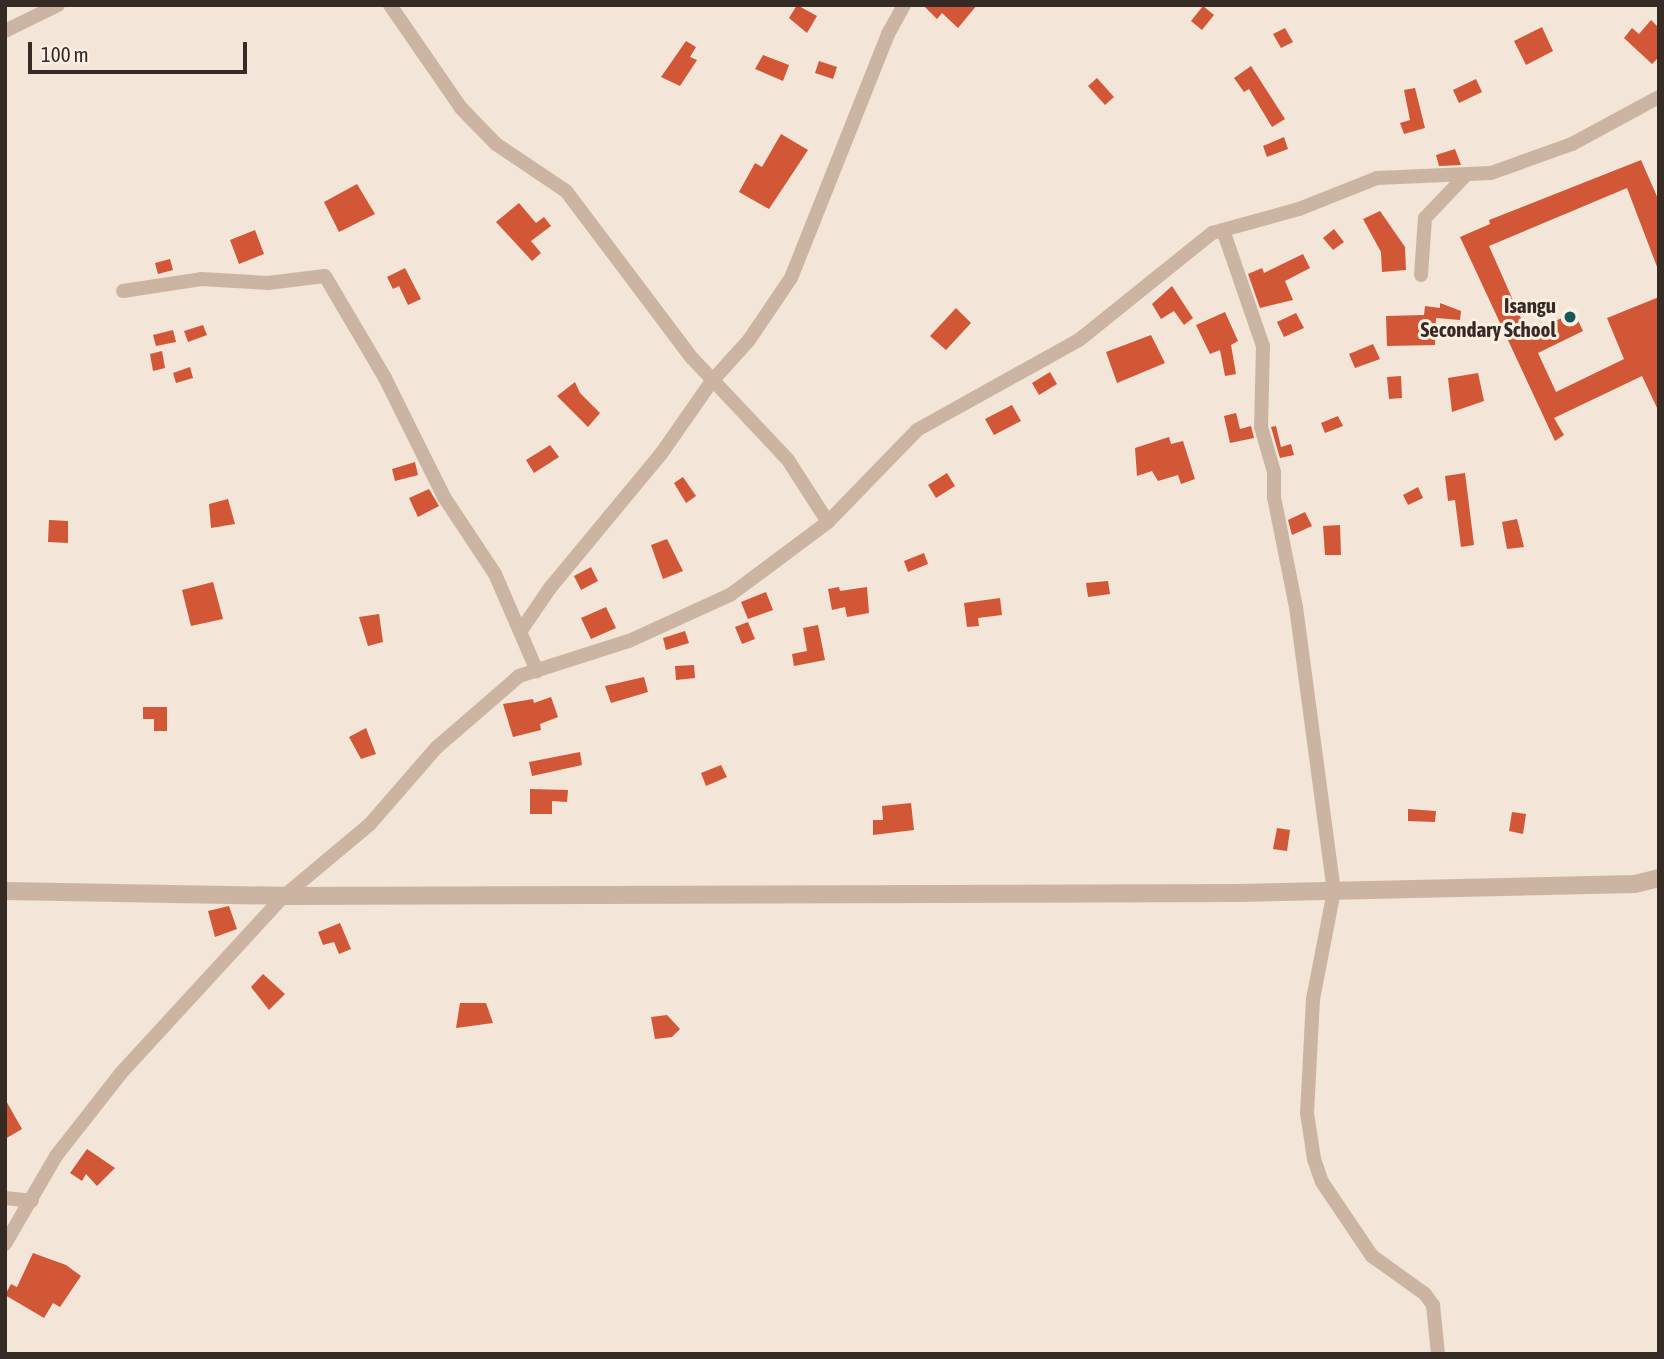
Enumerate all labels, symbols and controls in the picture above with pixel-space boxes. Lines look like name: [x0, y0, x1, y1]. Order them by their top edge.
scale bar: [32, 28, 250, 72]
text: 100 m: [41, 42, 89, 66]
place label: Isangu Secondary School: [1420, 292, 1556, 342]
marker: Isangu Secondary School: [1562, 309, 1578, 325]

